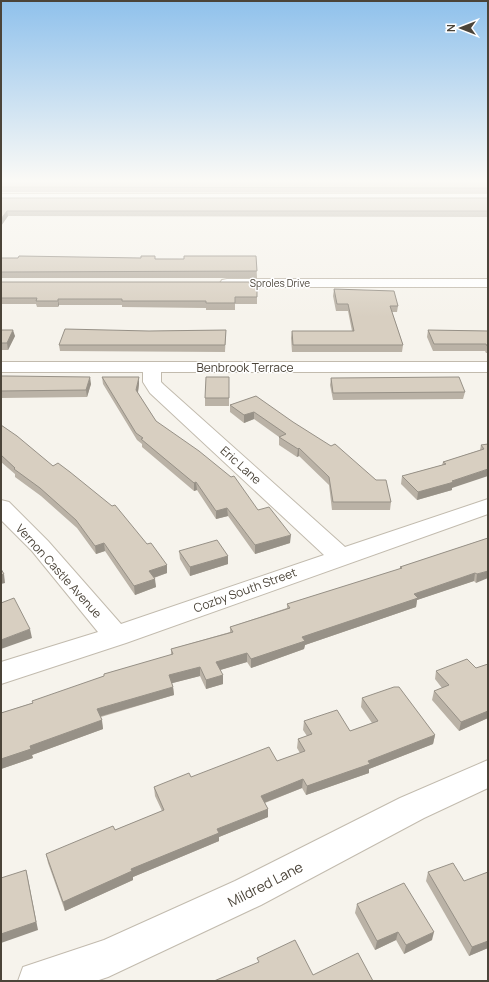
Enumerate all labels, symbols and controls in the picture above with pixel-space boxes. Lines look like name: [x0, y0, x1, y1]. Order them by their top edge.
north arrow: [441, 8, 481, 48]
text: N: [443, 24, 458, 32]
street label: Sproles Drive: [250, 276, 310, 290]
street label: Benbrook Terrace: [197, 359, 293, 376]
street label: Eric Lane: [217, 442, 265, 488]
street label: Vernon Castle Avenue: [12, 520, 106, 622]
street label: Cozby South Street: [191, 563, 299, 617]
street label: Mildred Lane: [224, 857, 306, 911]

